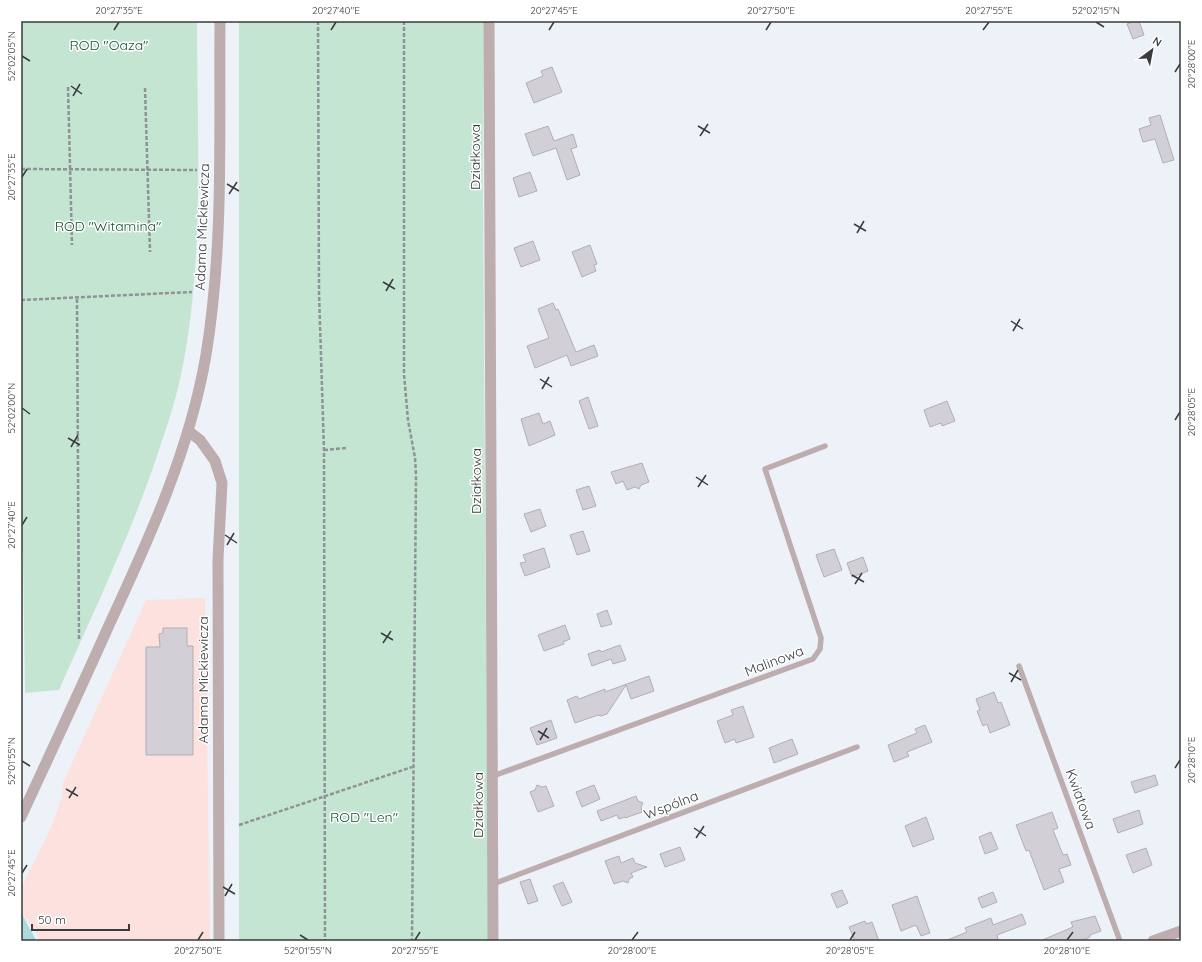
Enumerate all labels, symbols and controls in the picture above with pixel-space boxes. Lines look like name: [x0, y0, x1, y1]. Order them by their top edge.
text: 20°27'35"E: [95, 4, 143, 17]
text: 20°27'40"E: [312, 4, 360, 17]
text: 20°27'45"E: [530, 4, 578, 17]
text: 20°27'50"E: [747, 4, 795, 17]
text: 20°27'55"E: [965, 4, 1013, 17]
text: 52°02'15"N: [1072, 4, 1120, 17]
north arrow: [1132, 30, 1172, 70]
text: 52°02'05"N: [5, 31, 18, 81]
text: N: [1150, 33, 1164, 50]
park label: ROD "Oaza": [70, 36, 148, 54]
text: 20°28'00"E: [1185, 39, 1198, 89]
street label: Działkowa: [466, 124, 484, 190]
text: 20°27'35"E: [5, 153, 18, 201]
street label: Adama Mickiewicza: [191, 163, 213, 291]
park label: ROD "Witamina": [55, 217, 161, 235]
text: 52°02'00"N: [5, 383, 18, 433]
text: 20°28'05"E: [1185, 387, 1198, 436]
street label: Działkowa: [467, 448, 485, 514]
text: 20°27'40"E: [5, 501, 18, 549]
street label: Adama Mickiewicza: [194, 616, 212, 744]
street label: Malinowa: [742, 642, 806, 680]
text: 20°28'10"E: [1185, 736, 1198, 783]
text: 52°01'55"N: [5, 737, 18, 785]
street label: Kwiatowa: [1062, 766, 1100, 832]
street label: Działkowa: [469, 772, 487, 838]
street label: Wspólna: [641, 786, 701, 824]
park label: ROD "Len": [330, 808, 398, 826]
text: 20°27'45"E: [5, 849, 18, 897]
scale bar: [32, 906, 129, 932]
text: 50 m: [38, 912, 66, 927]
text: 20°27'50"E: [174, 944, 222, 957]
text: 52°01'55"N: [284, 944, 332, 957]
text: 20°27'55"E: [391, 944, 439, 957]
text: 20°28'00"E: [607, 944, 657, 957]
text: 20°28'05"E: [826, 944, 875, 957]
text: 20°28'10"E: [1044, 944, 1091, 957]

